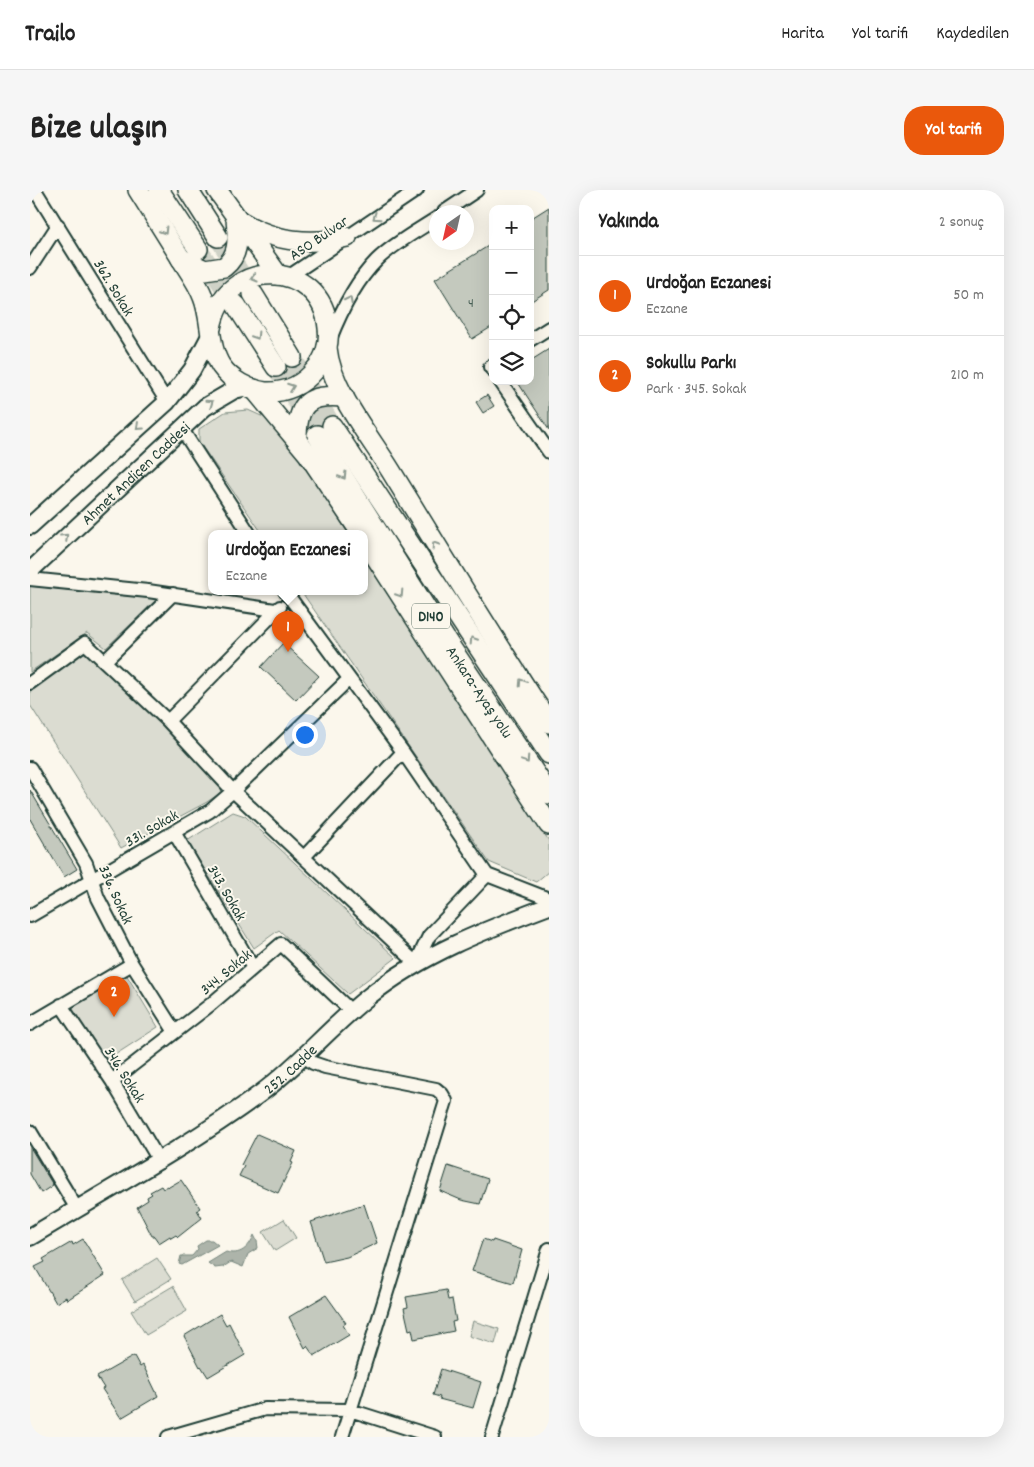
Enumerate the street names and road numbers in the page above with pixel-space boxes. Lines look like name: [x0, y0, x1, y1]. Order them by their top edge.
street label: ASO Bulvar: [285, 211, 354, 267]
street label: 362. Sokak: [87, 255, 139, 321]
street label: Ahmet Andiçen Caddesi: [77, 417, 197, 531]
road number: D140: [412, 604, 450, 628]
street label: Ankara-Ayaş yolu: [439, 642, 518, 744]
street label: 331. Sokak: [121, 804, 183, 854]
street label: 336. Sokak: [91, 861, 138, 929]
street label: 343. Sokak: [200, 861, 251, 926]
street label: 344. Sokak: [196, 944, 258, 1001]
street label: 252. Cadde: [260, 1040, 323, 1101]
street label: 346. Sokak: [98, 1043, 150, 1108]

